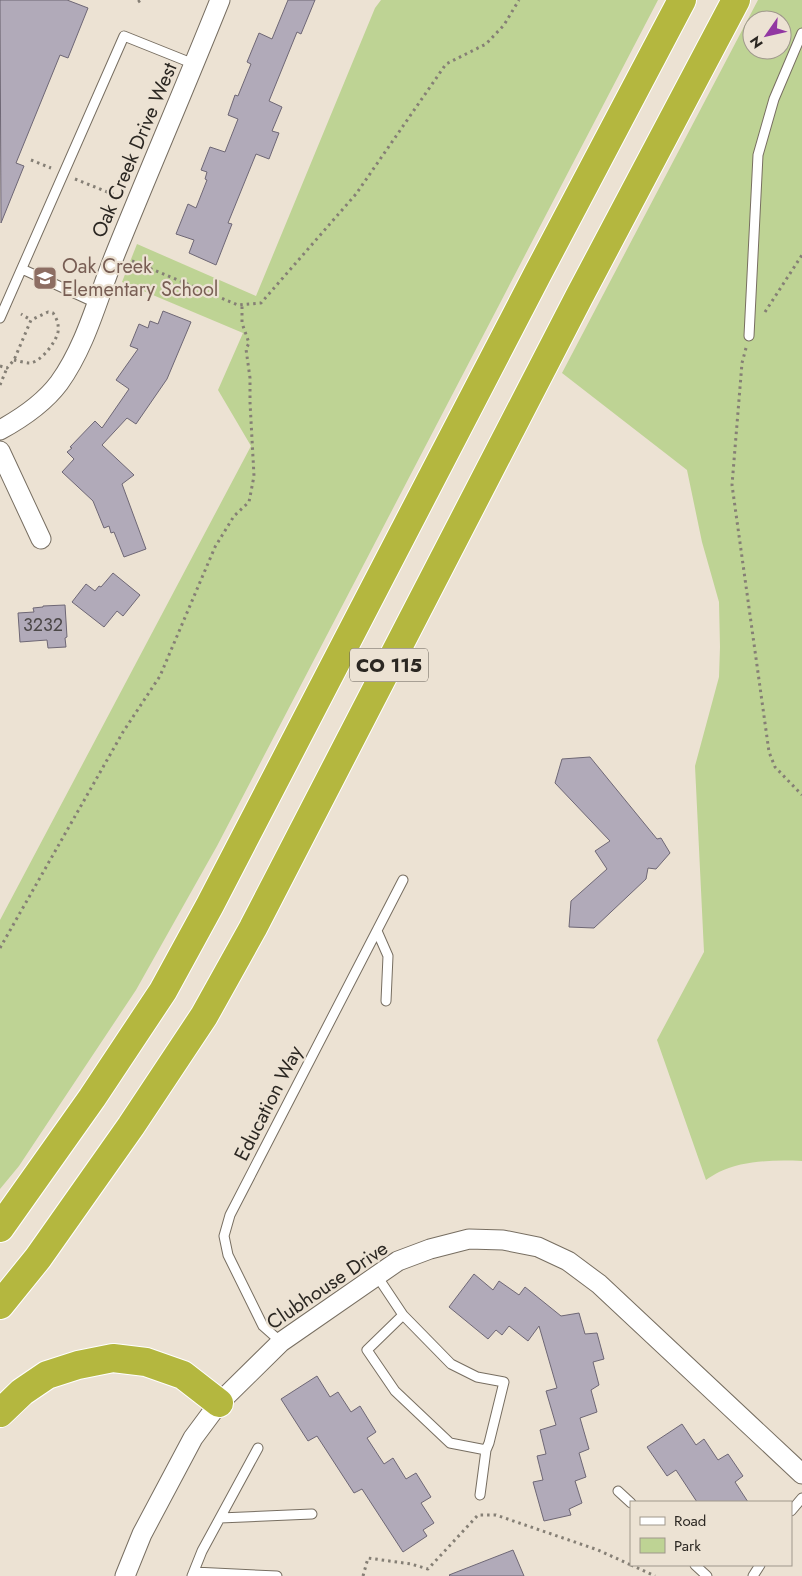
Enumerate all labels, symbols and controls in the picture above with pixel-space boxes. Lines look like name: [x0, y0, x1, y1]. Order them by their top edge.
north arrow: [742, 10, 792, 60]
text: N: [745, 32, 768, 52]
street label: Oak Creek Drive West: [84, 58, 185, 242]
place label: Oak Creek Elementary School: [62, 252, 218, 304]
school or university icon: Oak Creek Elementary School: [32, 265, 58, 291]
house number: 3232: [23, 612, 63, 638]
road number: CO 115: [350, 648, 428, 682]
street label: Education Way: [227, 1041, 310, 1166]
street label: Clubhouse Drive: [261, 1234, 394, 1337]
legend: [630, 1501, 792, 1566]
text: Road: [674, 1510, 706, 1532]
text: Park: [674, 1535, 701, 1557]

